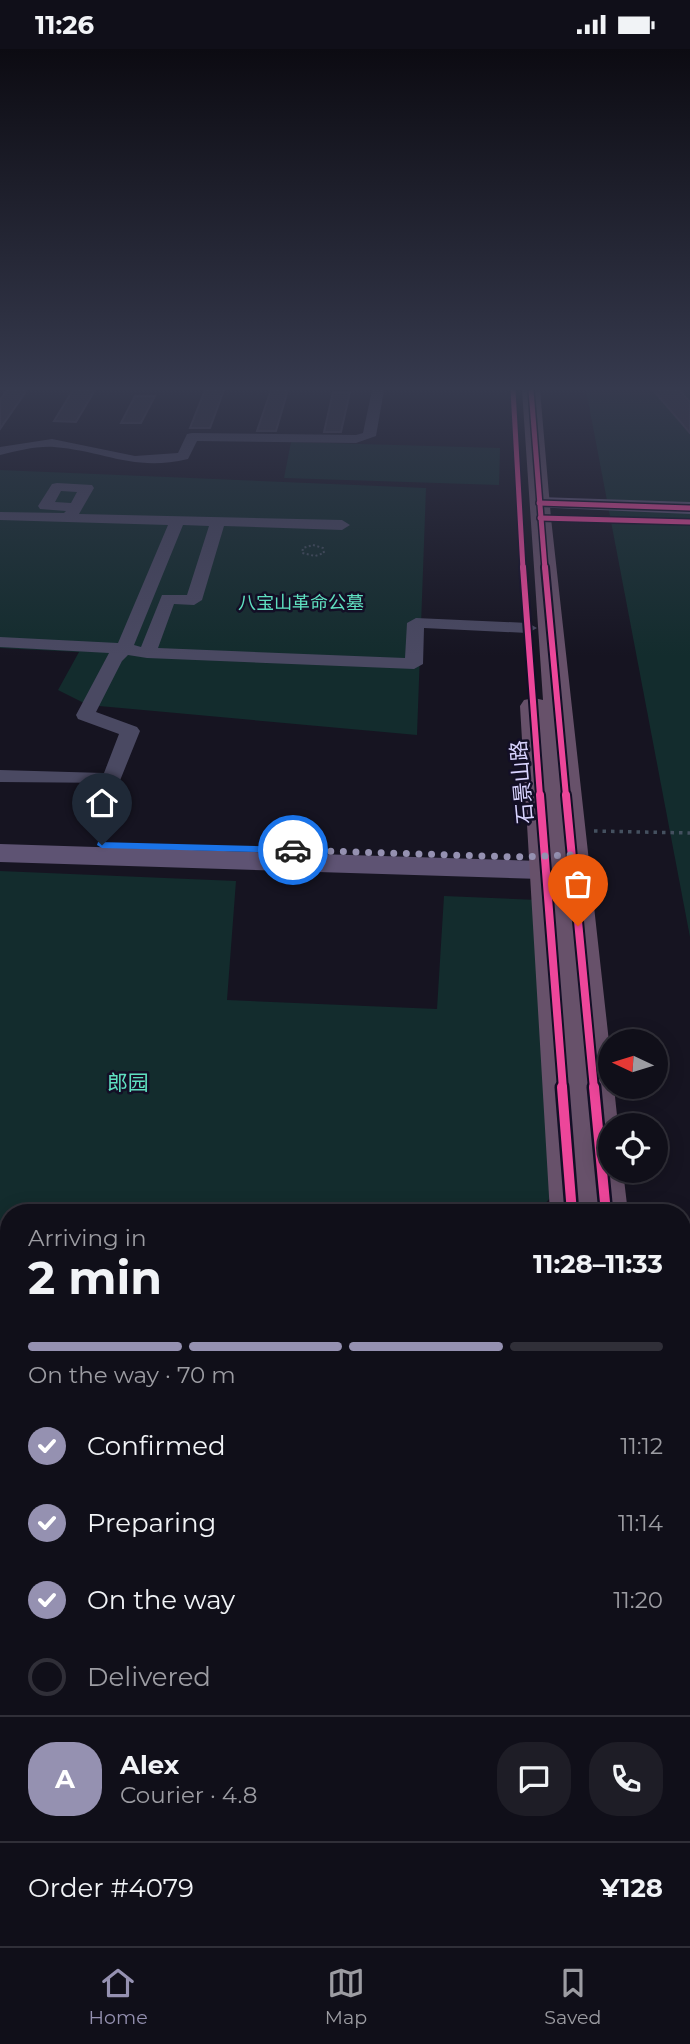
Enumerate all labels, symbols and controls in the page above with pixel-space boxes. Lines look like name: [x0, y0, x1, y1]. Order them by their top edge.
text: 11:26: [35, 9, 94, 41]
park label: 八宝山革命公墓: [238, 592, 364, 614]
street label: 石景山路: [505, 739, 538, 825]
pin: [72, 773, 132, 845]
icon: home: [83, 784, 121, 822]
courier: [258, 815, 328, 885]
icon: car: [274, 831, 312, 869]
pin: [548, 854, 608, 926]
icon: bag: [559, 865, 597, 903]
north arrow: [598, 1029, 668, 1099]
map controls: [598, 1029, 668, 1183]
park label: 郎园: [107, 1070, 149, 1095]
button: locate: [598, 1113, 668, 1183]
text: Arriving in: [28, 1224, 147, 1252]
text: 11:28–11:33: [533, 1248, 663, 1280]
text: 2 min: [28, 1249, 162, 1306]
text: On the way · 70 m: [28, 1361, 236, 1389]
icon: check: [28, 1427, 66, 1465]
text: Confirmed: [87, 1430, 226, 1462]
text: 11:12: [620, 1432, 663, 1460]
icon: check: [28, 1504, 66, 1542]
text: Preparing: [87, 1507, 216, 1539]
text: 11:14: [618, 1509, 663, 1537]
icon: check: [28, 1581, 66, 1619]
text: On the way: [87, 1584, 235, 1616]
text: 11:20: [613, 1586, 663, 1614]
text: Delivered: [87, 1661, 211, 1693]
button: chat: [497, 1742, 571, 1816]
button: phone: [589, 1742, 663, 1816]
text: Alex: [120, 1749, 179, 1781]
text: A: [55, 1763, 75, 1795]
text: Courier · 4.8: [120, 1781, 257, 1809]
text: Order #4079: [28, 1872, 194, 1904]
text: ¥128: [600, 1872, 663, 1904]
tab: Home: [89, 1964, 148, 2029]
tab: Map: [325, 1964, 367, 2029]
tab: Saved: [544, 1964, 601, 2029]

